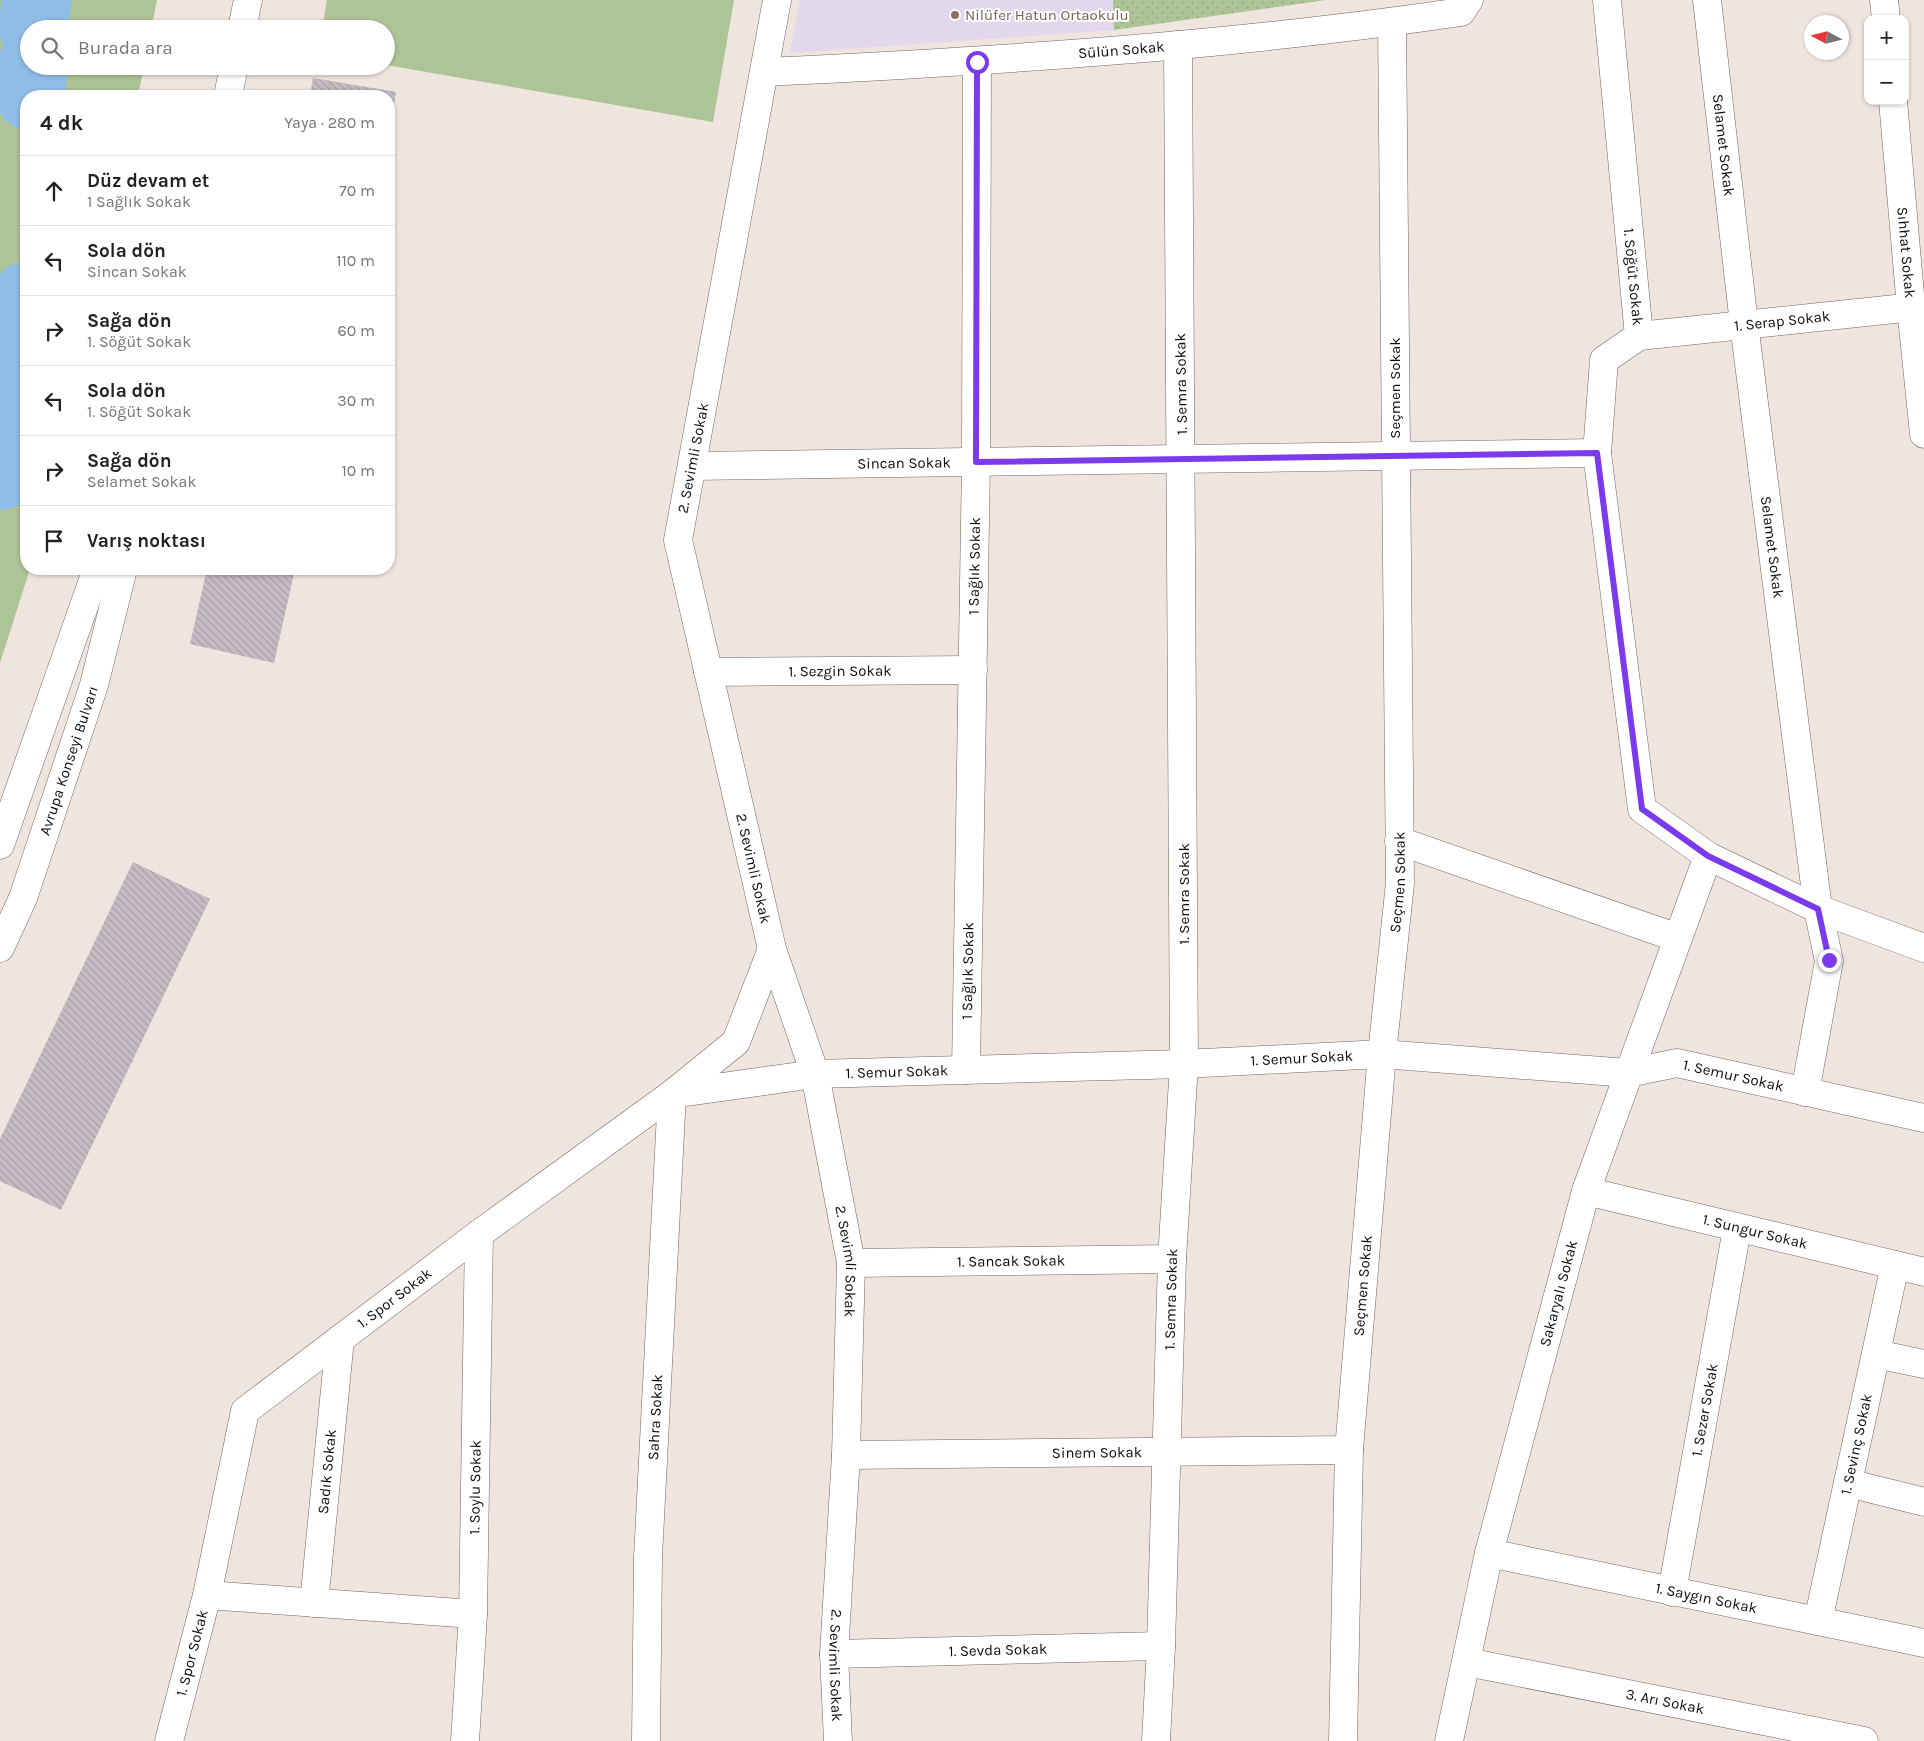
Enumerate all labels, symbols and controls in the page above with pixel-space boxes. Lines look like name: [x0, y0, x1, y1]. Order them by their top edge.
place label: Nilüfer Hatun Ortaokulu: [965, 6, 1128, 24]
marker: Nilüfer Hatun Ortaokulu: [949, 9, 961, 21]
north arrow: [1804, 15, 1849, 60]
map controls: [1864, 15, 1909, 105]
button: +: [1864, 15, 1909, 60]
search box: [20, 20, 395, 75]
icon: search: [38, 34, 66, 62]
text: Burada ara: [78, 37, 173, 59]
street label: Sülün Sokak: [1077, 37, 1165, 62]
route start: [966, 51, 989, 74]
button: −: [1864, 60, 1909, 105]
street label: Selamet Sokak: [1709, 93, 1738, 197]
text: 4 dk: [40, 111, 83, 135]
text: Yaya · 280 m: [284, 113, 375, 132]
text: Düz devam et: [87, 170, 209, 192]
icon: ahead: [40, 177, 68, 205]
text: 70 m: [339, 181, 375, 200]
text: 1 Sağlık Sokak: [87, 192, 191, 211]
street label: Sıhhat Sokak: [1893, 206, 1919, 299]
street label: 1. Söğüt Sokak: [1620, 227, 1647, 326]
text: Sola dön: [87, 240, 166, 262]
icon: left: [40, 247, 68, 275]
text: 110 m: [336, 251, 375, 270]
text: Sincan Sokak: [87, 262, 187, 281]
street label: 1. Serap Sokak: [1733, 307, 1831, 335]
text: Sağa dön: [87, 310, 171, 332]
icon: right: [40, 317, 68, 345]
text: 60 m: [338, 321, 375, 340]
text: 1. Söğüt Sokak: [87, 332, 191, 351]
street label: 1. Semra Sokak: [1171, 333, 1191, 435]
street label: Seçmen Sokak: [1386, 337, 1404, 439]
text: Sola dön: [87, 380, 166, 402]
icon: left: [40, 387, 68, 415]
text: 30 m: [337, 391, 375, 410]
street label: 2. Sevimli Sokak: [673, 401, 713, 515]
text: 1. Söğüt Sokak: [87, 402, 191, 421]
text: Sağa dön: [87, 450, 171, 472]
street label: Sincan Sokak: [857, 453, 951, 473]
icon: right: [40, 457, 68, 485]
text: 10 m: [341, 461, 375, 480]
text: Selamet Sokak: [87, 472, 196, 491]
street label: Selamet Sokak: [1757, 495, 1788, 599]
street label: 1 Sağlık Sokak: [964, 517, 984, 615]
icon: arrive: [40, 527, 68, 555]
text: Varış noktası: [87, 530, 206, 552]
street label: 1. Sezgin Sokak: [788, 662, 892, 680]
street label: Avrupa Konseyi Bulvarı: [36, 683, 102, 837]
street label: 2. Sevimli Sokak: [732, 812, 775, 925]
street label: Seçmen Sokak: [1386, 832, 1409, 934]
street label: 1. Semra Sokak: [1175, 843, 1193, 945]
street label: 1 Sağlık Sokak: [958, 922, 977, 1020]
route end: [1818, 949, 1841, 972]
street label: 1. Semur Sokak: [1250, 1046, 1353, 1070]
street label: 1. Semur Sokak: [1681, 1056, 1785, 1096]
street label: 1. Semur Sokak: [845, 1061, 948, 1082]
street label: 2. Sevimli Sokak: [831, 1204, 860, 1317]
street label: 1. Sungur Sokak: [1701, 1210, 1810, 1253]
street label: Seçmen Sokak: [1350, 1234, 1376, 1337]
street label: Sakaryalı Sokak: [1536, 1238, 1581, 1349]
street label: 1. Semra Sokak: [1160, 1248, 1182, 1350]
street label: 1. Sancak Sokak: [957, 1251, 1065, 1271]
street label: 1. Spor Sokak: [354, 1264, 435, 1332]
street label: 1. Sezer Sokak: [1687, 1362, 1722, 1458]
street label: Sahra Sokak: [644, 1374, 666, 1461]
street label: 1. Sevinç Sokak: [1837, 1392, 1876, 1496]
street label: Sadık Sokak: [314, 1428, 340, 1515]
street label: 1. Soylu Sokak: [465, 1440, 485, 1535]
street label: Sinem Sokak: [1052, 1443, 1142, 1462]
street label: 1. Saygın Sokak: [1654, 1579, 1759, 1617]
street label: 1. Spor Sokak: [172, 1608, 212, 1698]
street label: 2. Sevimli Sokak: [825, 1609, 846, 1722]
street label: 1. Sevda Sokak: [948, 1640, 1048, 1660]
street label: 3. Arı Sokak: [1624, 1685, 1706, 1718]

